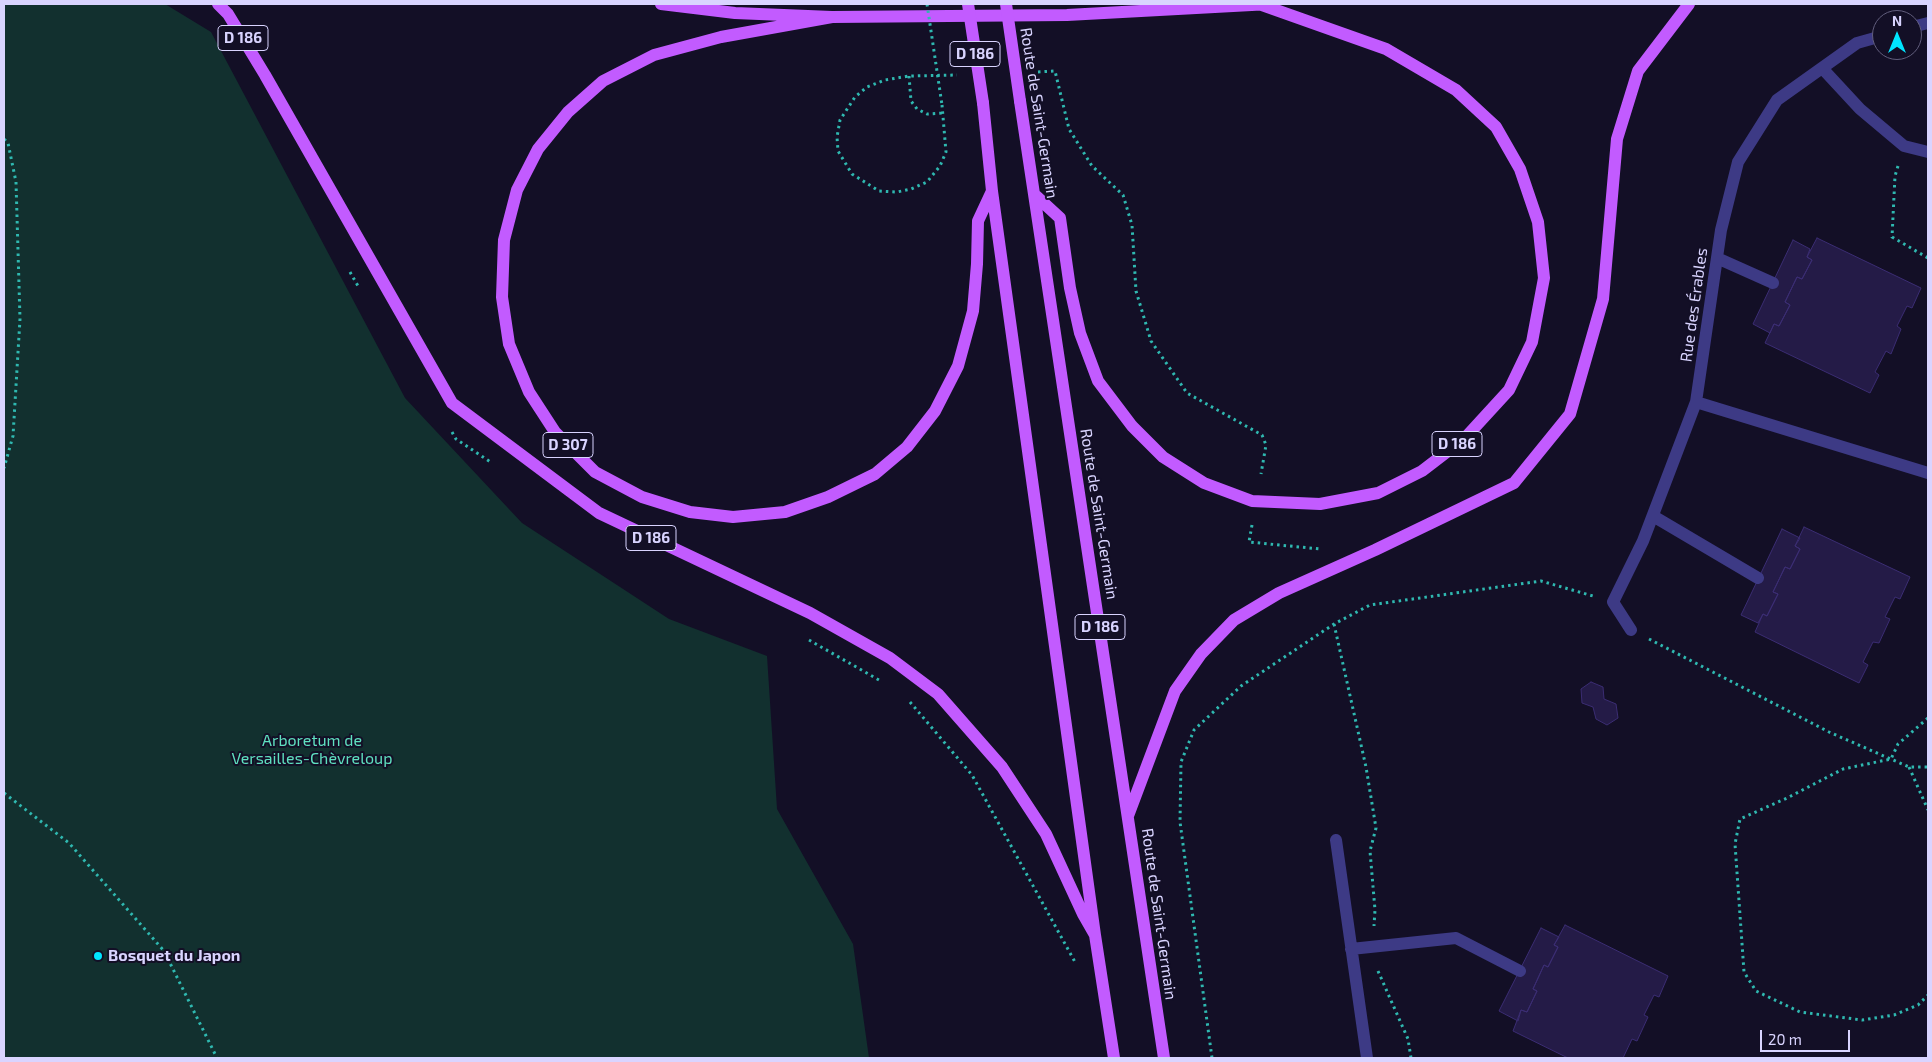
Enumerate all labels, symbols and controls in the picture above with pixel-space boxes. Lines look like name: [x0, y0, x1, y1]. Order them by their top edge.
north arrow: [1872, 10, 1922, 60]
text: N: [1892, 12, 1902, 29]
road number: D 186: [218, 26, 268, 50]
street label: Route de Saint-Germain: [1016, 26, 1062, 200]
road number: D 186: [950, 42, 1000, 66]
street label: Rue des Érables: [1676, 247, 1712, 363]
street label: Route de Saint-Germain: [1076, 427, 1122, 601]
road number: D 307: [543, 432, 593, 458]
road number: D 186: [1432, 432, 1482, 456]
road number: D 186: [626, 526, 676, 550]
road number: D 186: [1075, 614, 1125, 640]
park label: Arboretum de Versailles-Chèvreloup: [232, 731, 392, 769]
street label: Route de Saint-Germain: [1137, 827, 1181, 1001]
place label: Bosquet du Japon: [108, 946, 240, 966]
marker: Bosquet du Japon: [92, 950, 104, 962]
scale bar: [1762, 1020, 1852, 1052]
text: 20 m: [1768, 1030, 1802, 1048]

